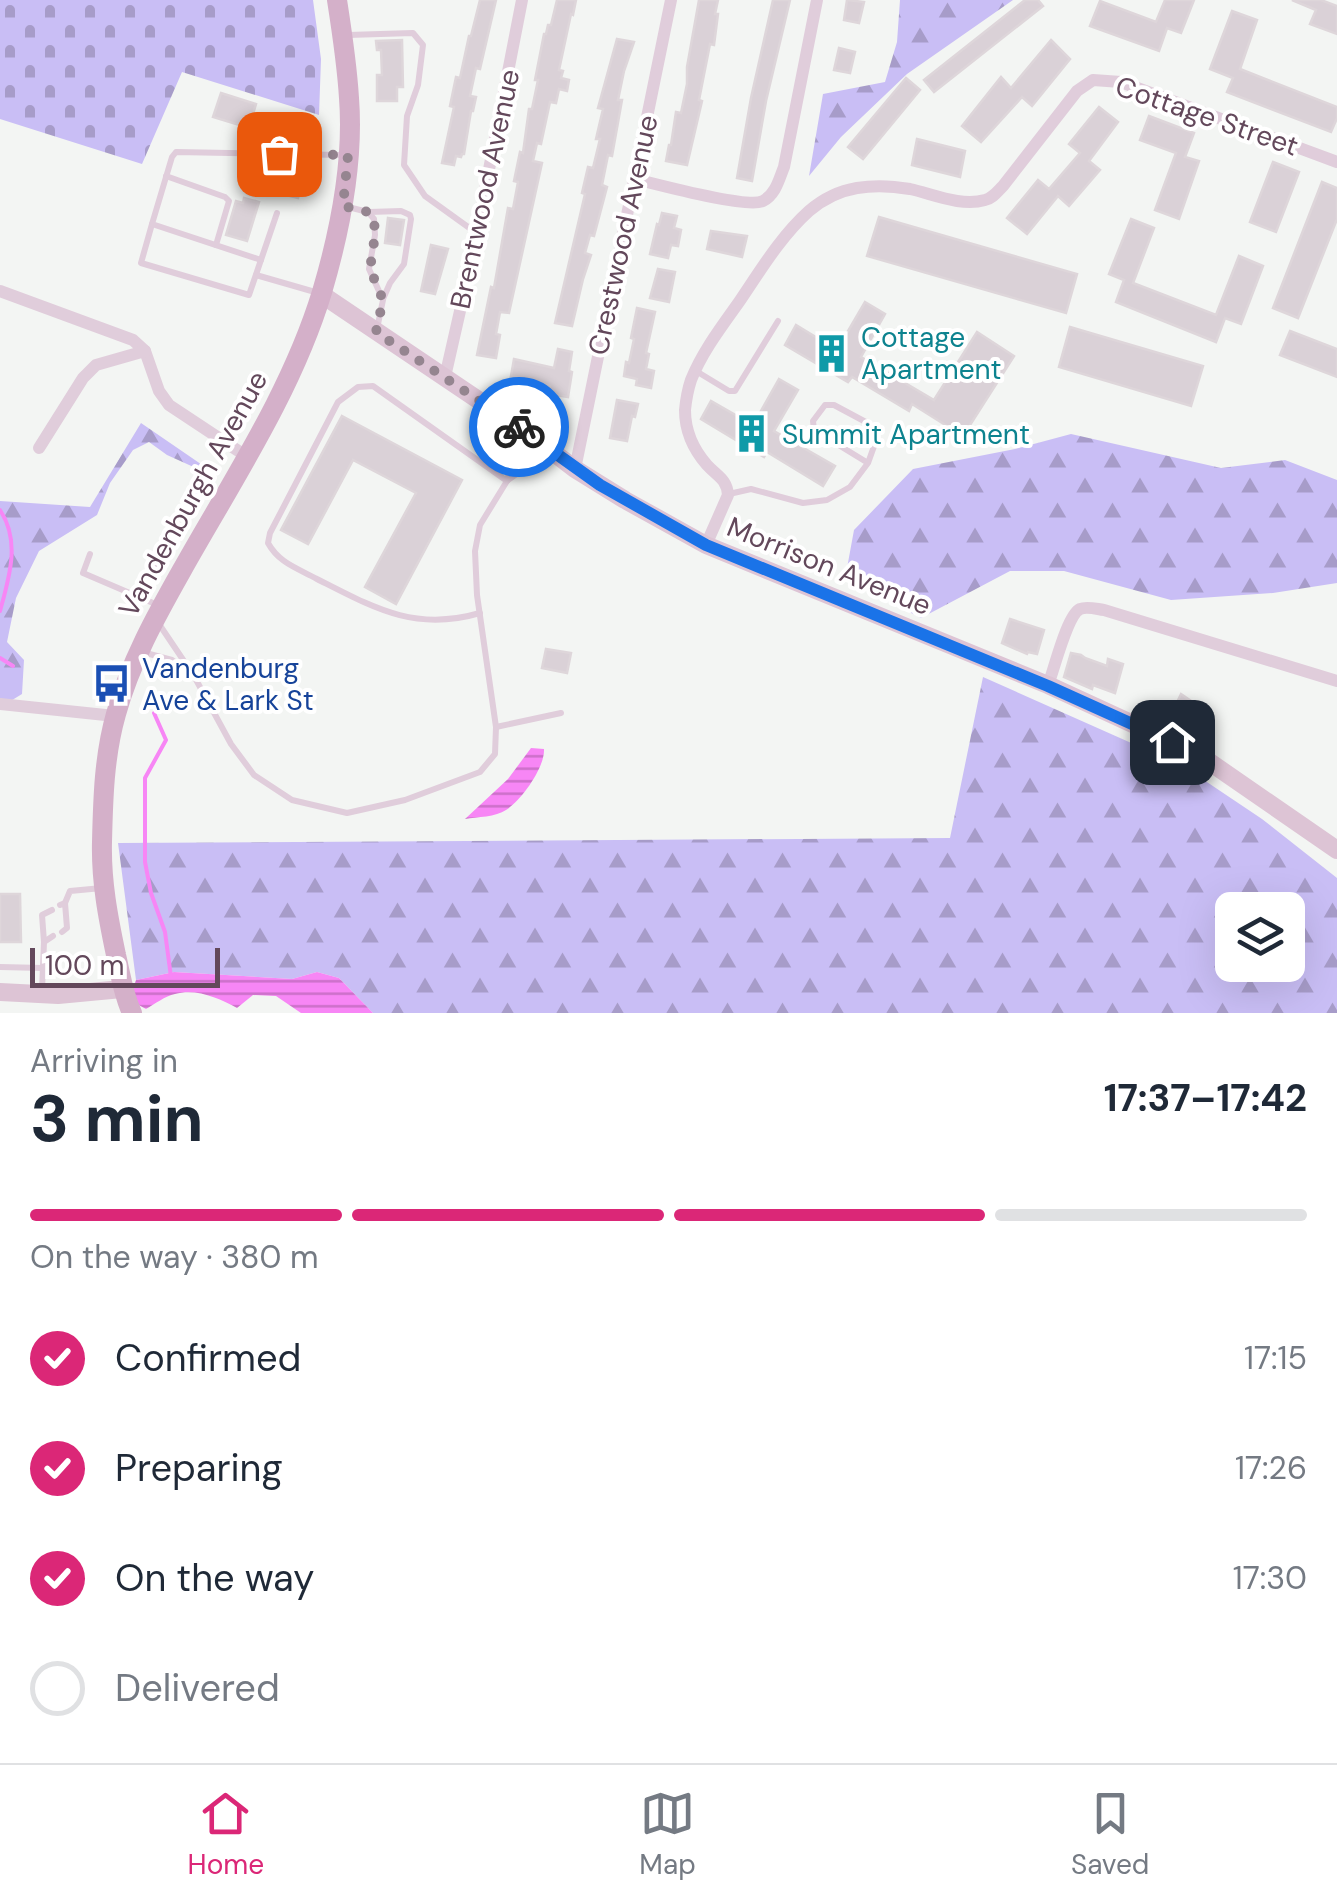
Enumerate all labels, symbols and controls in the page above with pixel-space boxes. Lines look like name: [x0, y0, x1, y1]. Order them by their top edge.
street label: Brentwood Avenue: [442, 66, 528, 312]
street label: Cottage Street: [1111, 67, 1303, 165]
pin: [237, 112, 322, 197]
street label: Crestwood Avenue: [579, 112, 667, 358]
icon: bag: [252, 127, 307, 182]
place label: Cottage Apartment: [861, 319, 1002, 388]
building icon: Cottage Apartment: [810, 332, 852, 374]
street label: Vandenburgh Avenue: [110, 364, 276, 624]
courier: [469, 377, 569, 477]
icon: bike: [492, 400, 547, 455]
building icon: Summit Apartment: [731, 413, 773, 455]
place label: Summit Apartment: [782, 416, 1030, 453]
street label: Morrison Avenue: [722, 508, 936, 624]
place label: Vandenburg Ave & Lark St: [142, 650, 314, 719]
bus stop icon: Vandenburg Ave & Lark St: [91, 663, 133, 705]
pin: [1130, 700, 1215, 785]
icon: home: [1145, 715, 1200, 770]
map controls: [1215, 892, 1305, 982]
button: layers: [1215, 892, 1305, 982]
scale bar: [30, 943, 220, 988]
text: 100 m: [45, 947, 124, 984]
text: Arriving in: [30, 1040, 178, 1082]
text: 17:37–17:42: [1104, 1073, 1307, 1123]
text: 3 min: [30, 1077, 204, 1161]
text: On the way · 380 m: [30, 1236, 318, 1278]
icon: check: [30, 1331, 85, 1386]
text: Confirmed: [115, 1333, 301, 1383]
text: 17:15: [1244, 1337, 1307, 1379]
icon: check: [30, 1441, 85, 1496]
text: Preparing: [115, 1443, 283, 1493]
text: 17:26: [1235, 1447, 1307, 1489]
icon: check: [30, 1551, 85, 1606]
text: On the way: [115, 1553, 314, 1603]
text: 17:30: [1233, 1557, 1307, 1599]
text: Delivered: [115, 1663, 280, 1713]
tab: Home: [188, 1786, 264, 1883]
tab: Map: [639, 1786, 696, 1883]
tab: Saved: [1071, 1786, 1149, 1883]

